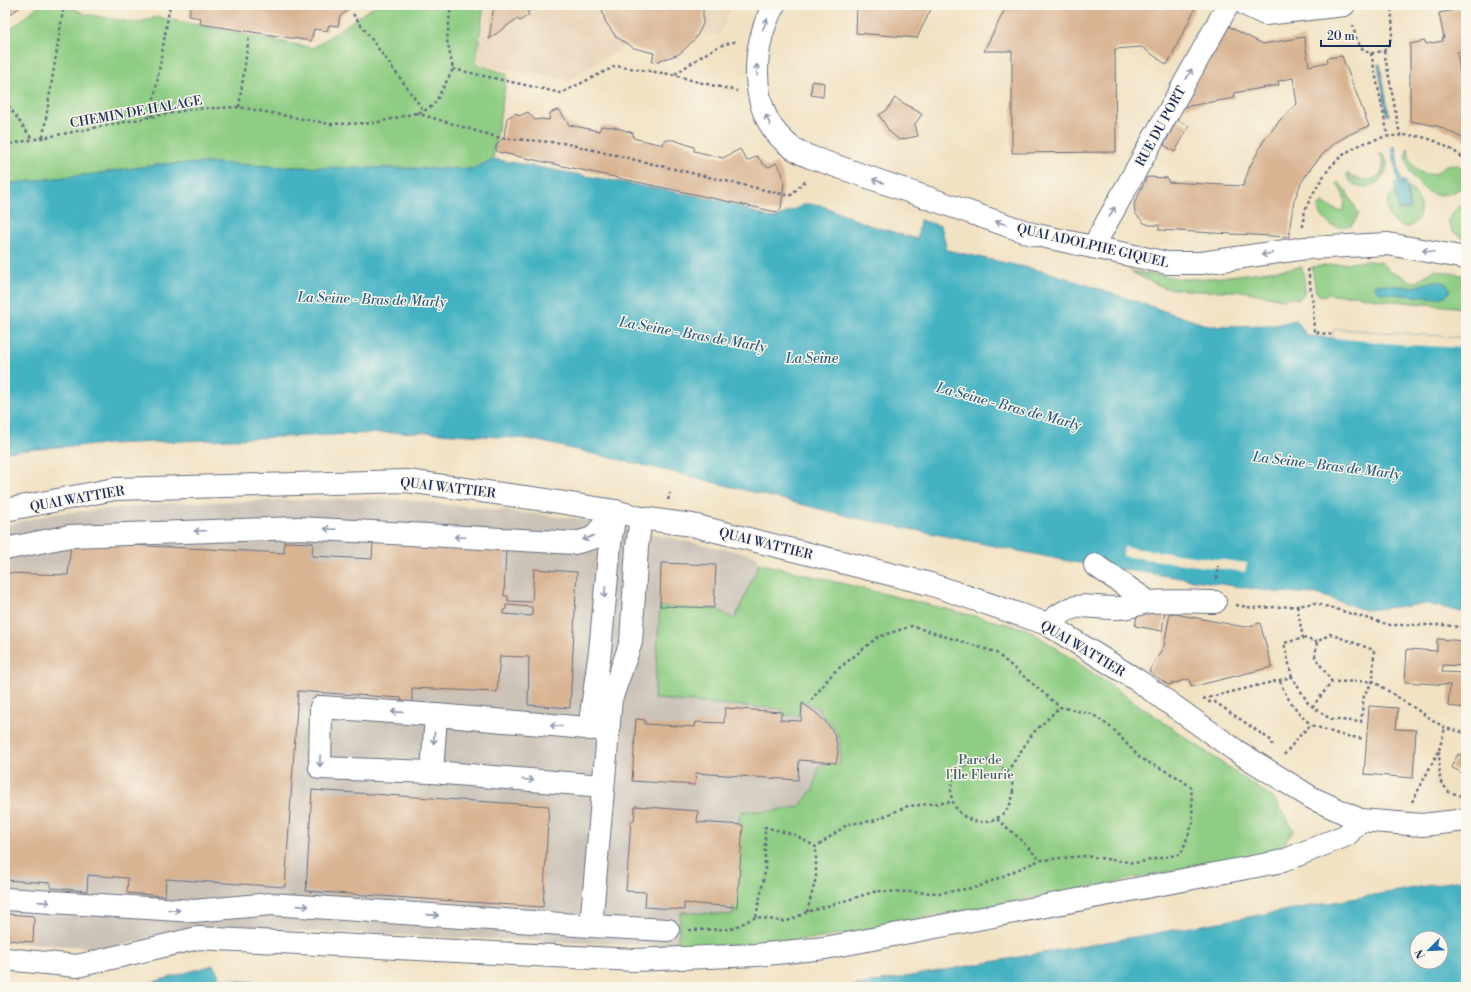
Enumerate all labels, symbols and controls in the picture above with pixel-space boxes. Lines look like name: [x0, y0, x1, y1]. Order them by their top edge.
one-way arrow: [762, 18, 770, 30]
scale bar: [1321, 22, 1390, 48]
text: 20 m: [1327, 29, 1355, 44]
one-way arrow: [753, 64, 761, 77]
one-way arrow: [1186, 69, 1193, 81]
street label: RUE DU PORT: [1132, 84, 1189, 169]
street label: CHEMIN DE HALAGE: [69, 92, 204, 132]
one-way arrow: [764, 114, 771, 126]
one-way arrow: [873, 176, 885, 184]
one-way arrow: [1109, 207, 1116, 219]
one-way arrow: [995, 219, 1008, 226]
street label: QUAI ADOLPHE GIQUEL: [1015, 221, 1171, 271]
one-way arrow: [1421, 247, 1434, 255]
one-way arrow: [1261, 250, 1274, 258]
water label: La Seine - Bras de Marly: [296, 288, 447, 312]
water label: La Seine - Bras de Marly: [617, 313, 768, 357]
water label: La Seine: [785, 350, 839, 368]
water label: La Seine - Bras de Marly: [934, 379, 1084, 435]
water label: La Seine - Bras de Marly: [1251, 448, 1402, 484]
street label: QUAI WATTIER: [399, 474, 497, 502]
street label: QUAI WATTIER: [29, 483, 127, 515]
street label: QUAI WATTIER: [717, 525, 815, 564]
one-way arrow: [324, 526, 337, 533]
one-way arrow: [194, 527, 207, 535]
one-way arrow: [454, 533, 467, 540]
one-way arrow: [583, 535, 595, 543]
one-way arrow: [602, 585, 609, 598]
street label: QUAI WATTIER: [1037, 617, 1129, 681]
one-way arrow: [391, 709, 404, 716]
one-way arrow: [550, 722, 563, 729]
one-way arrow: [431, 731, 438, 744]
park label: Parc de l'Île Fleurie: [946, 752, 1014, 783]
one-way arrow: [316, 754, 324, 767]
one-way arrow: [521, 776, 534, 783]
one-way arrow: [37, 898, 50, 905]
one-way arrow: [296, 903, 309, 910]
one-way arrow: [167, 907, 180, 914]
one-way arrow: [426, 912, 439, 919]
north arrow: [1409, 930, 1449, 970]
text: N: [1412, 947, 1429, 960]

